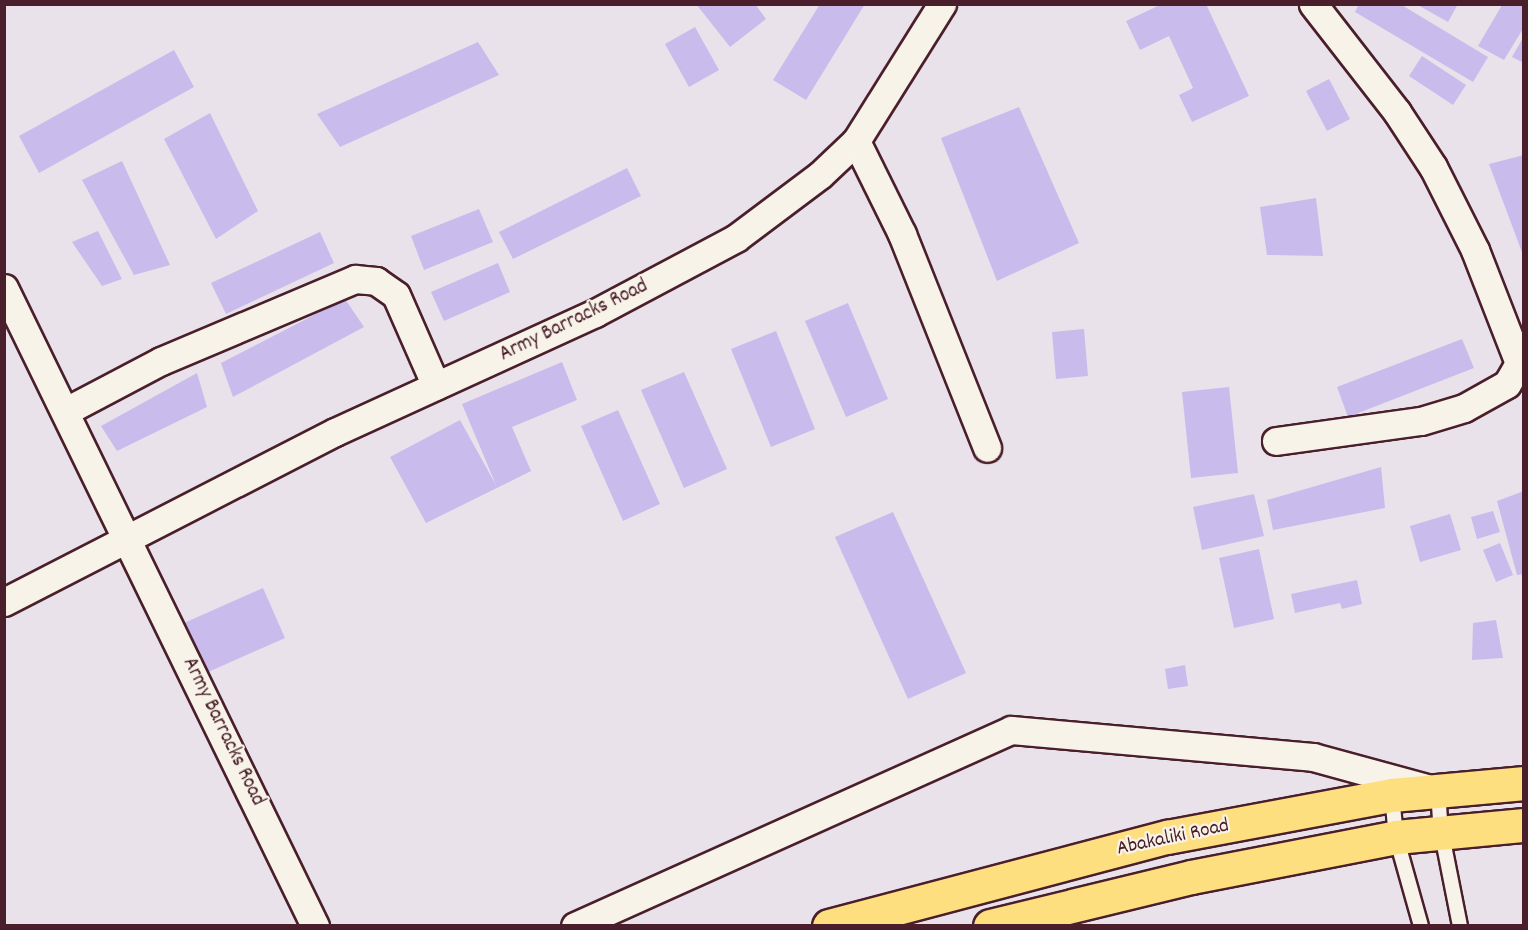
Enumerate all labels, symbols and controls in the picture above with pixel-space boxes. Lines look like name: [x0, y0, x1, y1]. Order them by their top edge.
street label: Army Barracks Road: [496, 274, 652, 368]
street label: Army Barracks Road: [176, 654, 270, 810]
street label: Abakaliki Road: [1115, 814, 1231, 862]

